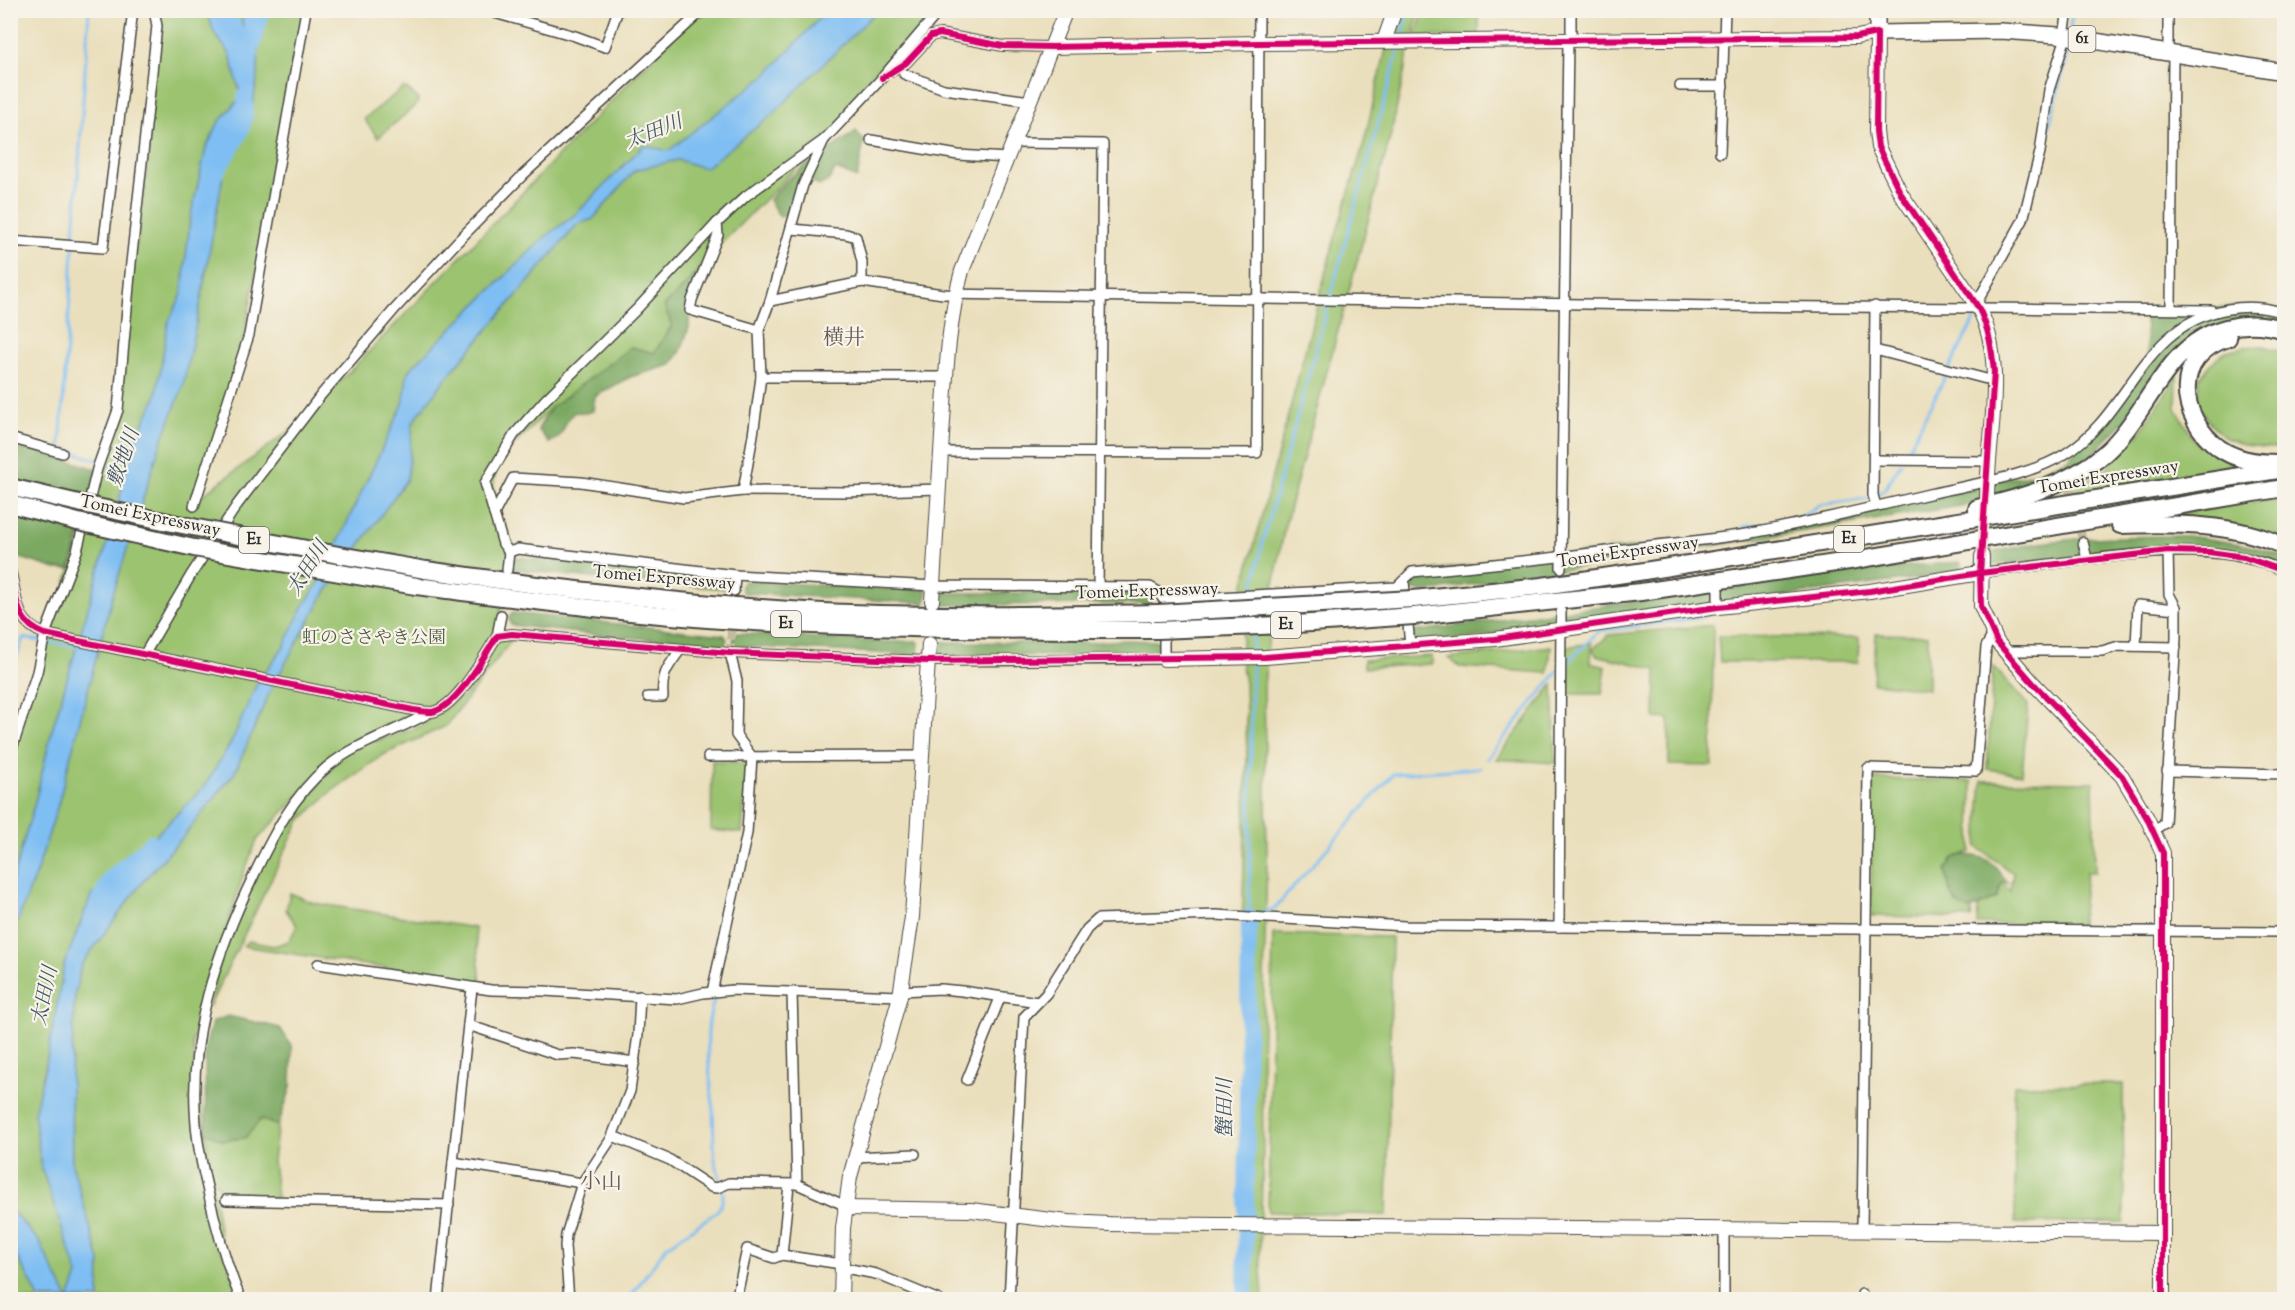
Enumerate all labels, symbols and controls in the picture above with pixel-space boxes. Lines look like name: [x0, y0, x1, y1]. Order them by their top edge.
road number: 61: [2068, 26, 2096, 52]
water label: 太田川: [621, 108, 689, 158]
district label: 横井: [823, 324, 865, 354]
water label: 敷地川: [102, 423, 149, 491]
street label: Tomei Expressway: [2035, 454, 2181, 502]
street label: Tomei Expressway: [77, 489, 223, 545]
road number: E1: [1834, 526, 1864, 552]
road number: E1: [239, 527, 269, 553]
street label: Tomei Expressway: [1555, 530, 1701, 576]
water label: 太田川: [281, 534, 338, 602]
street label: Tomei Expressway: [592, 560, 737, 598]
street label: Tomei Expressway: [1075, 577, 1219, 607]
road number: E1: [771, 611, 801, 637]
road number: E1: [1271, 612, 1301, 638]
park label: 虹のささやき公園: [302, 626, 446, 652]
water label: 太田川: [26, 962, 67, 1028]
water label: 蟹田川: [1212, 1076, 1241, 1138]
district label: 小山: [580, 1168, 622, 1198]

